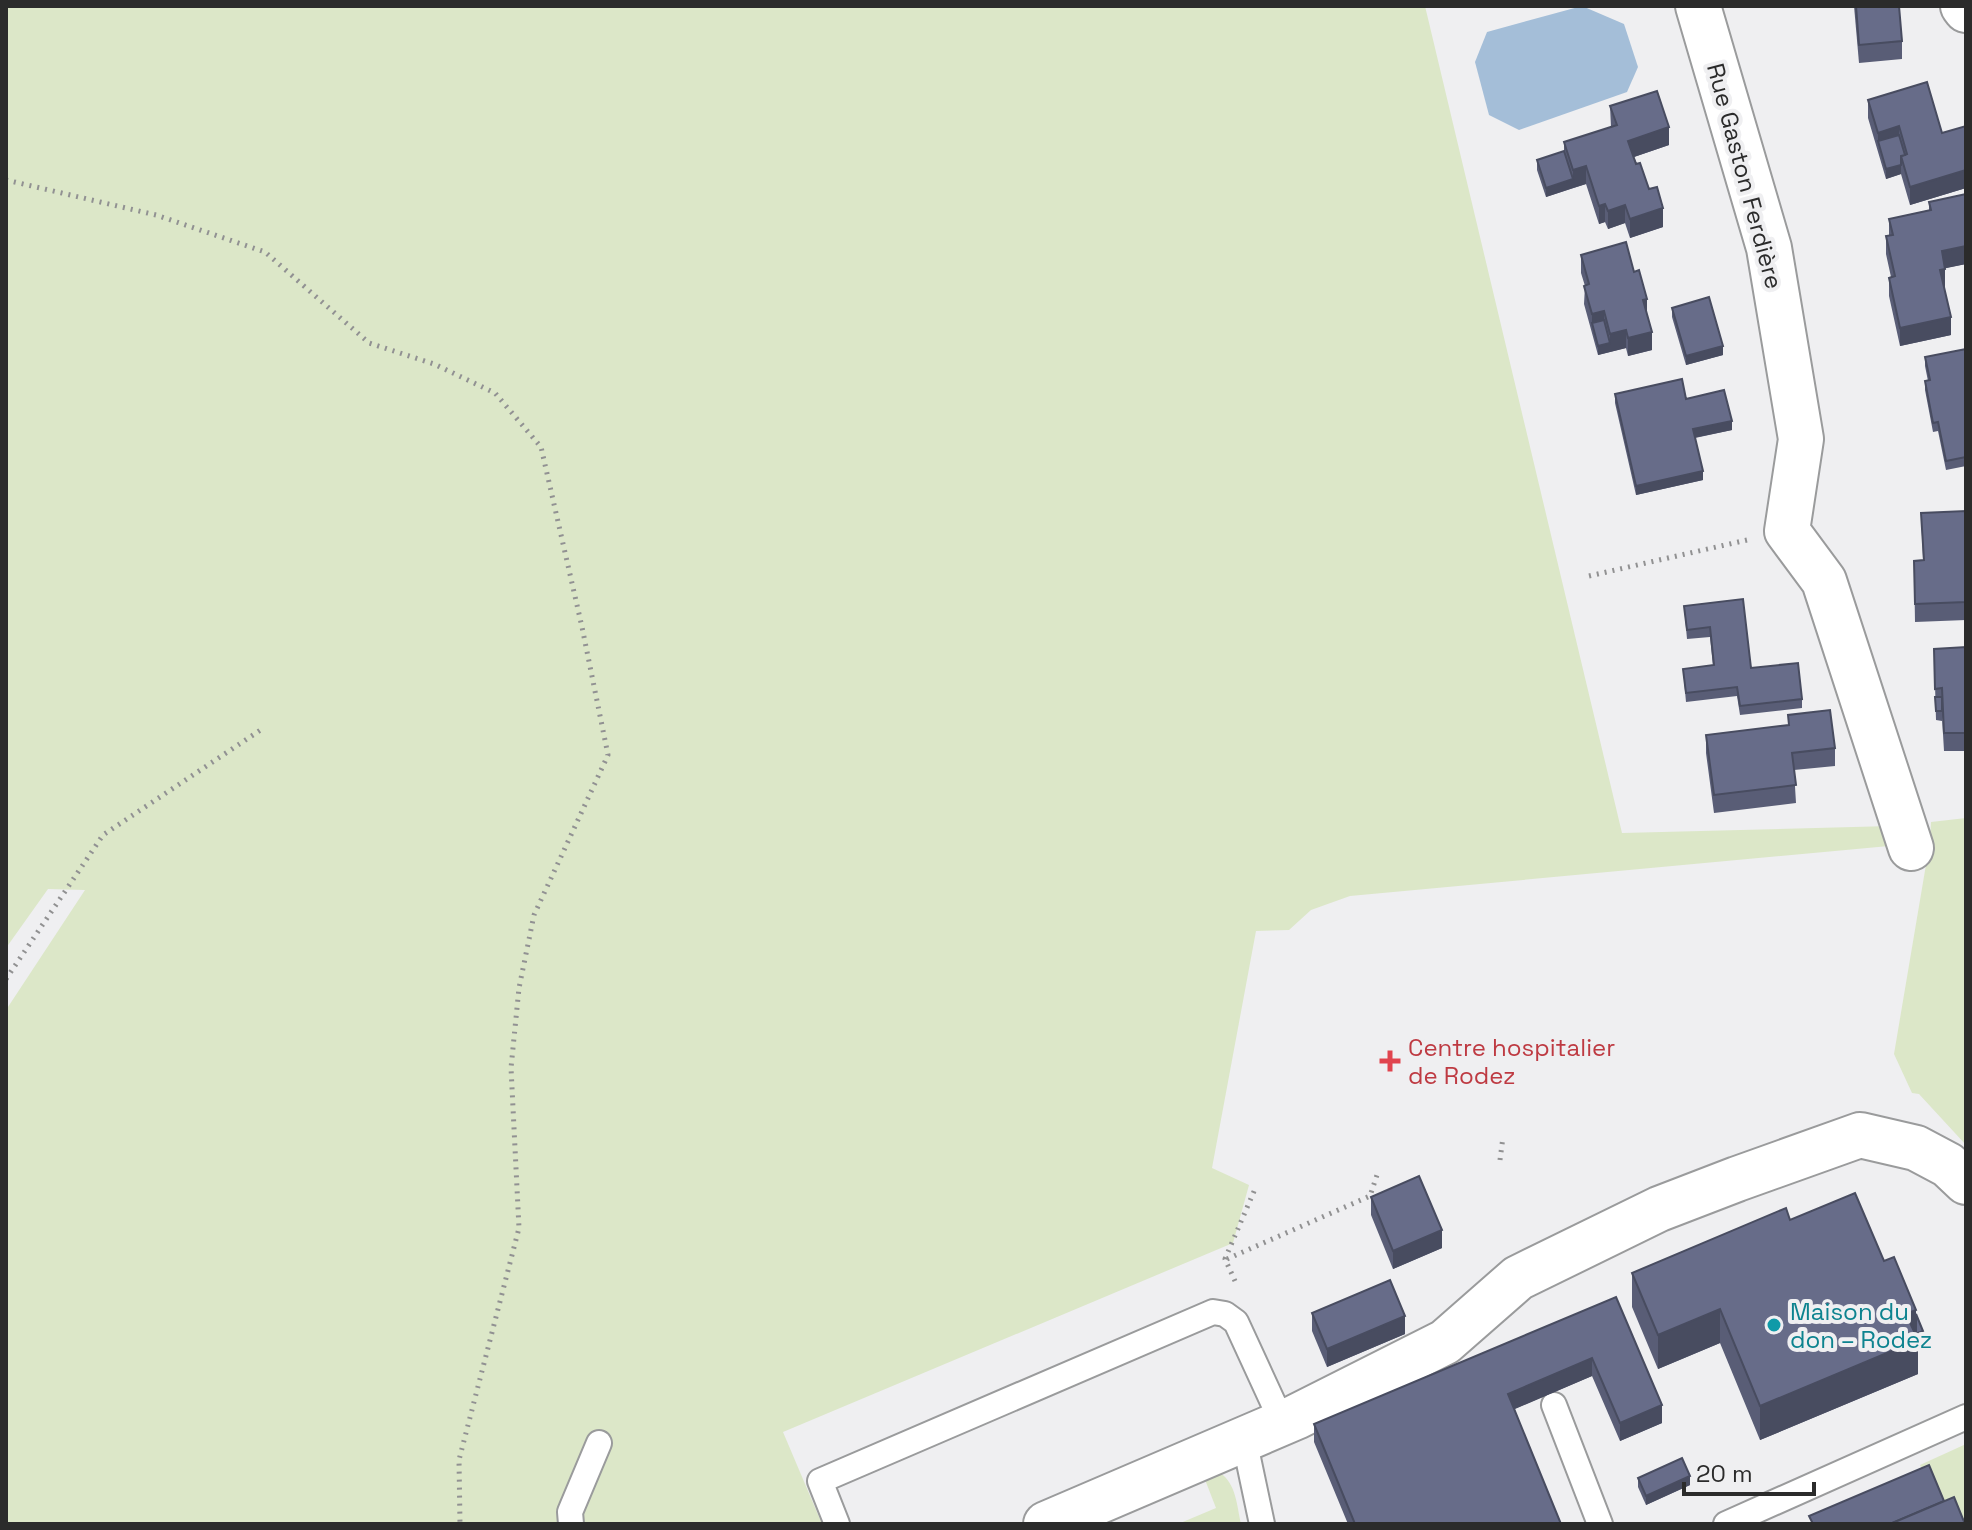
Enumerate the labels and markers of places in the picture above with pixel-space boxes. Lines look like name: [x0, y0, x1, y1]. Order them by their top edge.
place label: Centre hospitalier de Rodez: [1408, 1032, 1615, 1091]
marker: Centre hospitalier de Rodez: [1379, 1050, 1401, 1072]
place label: Maison du don – Rodez: [1790, 1296, 1932, 1355]
marker: Maison du don – Rodez: [1765, 1316, 1783, 1334]

